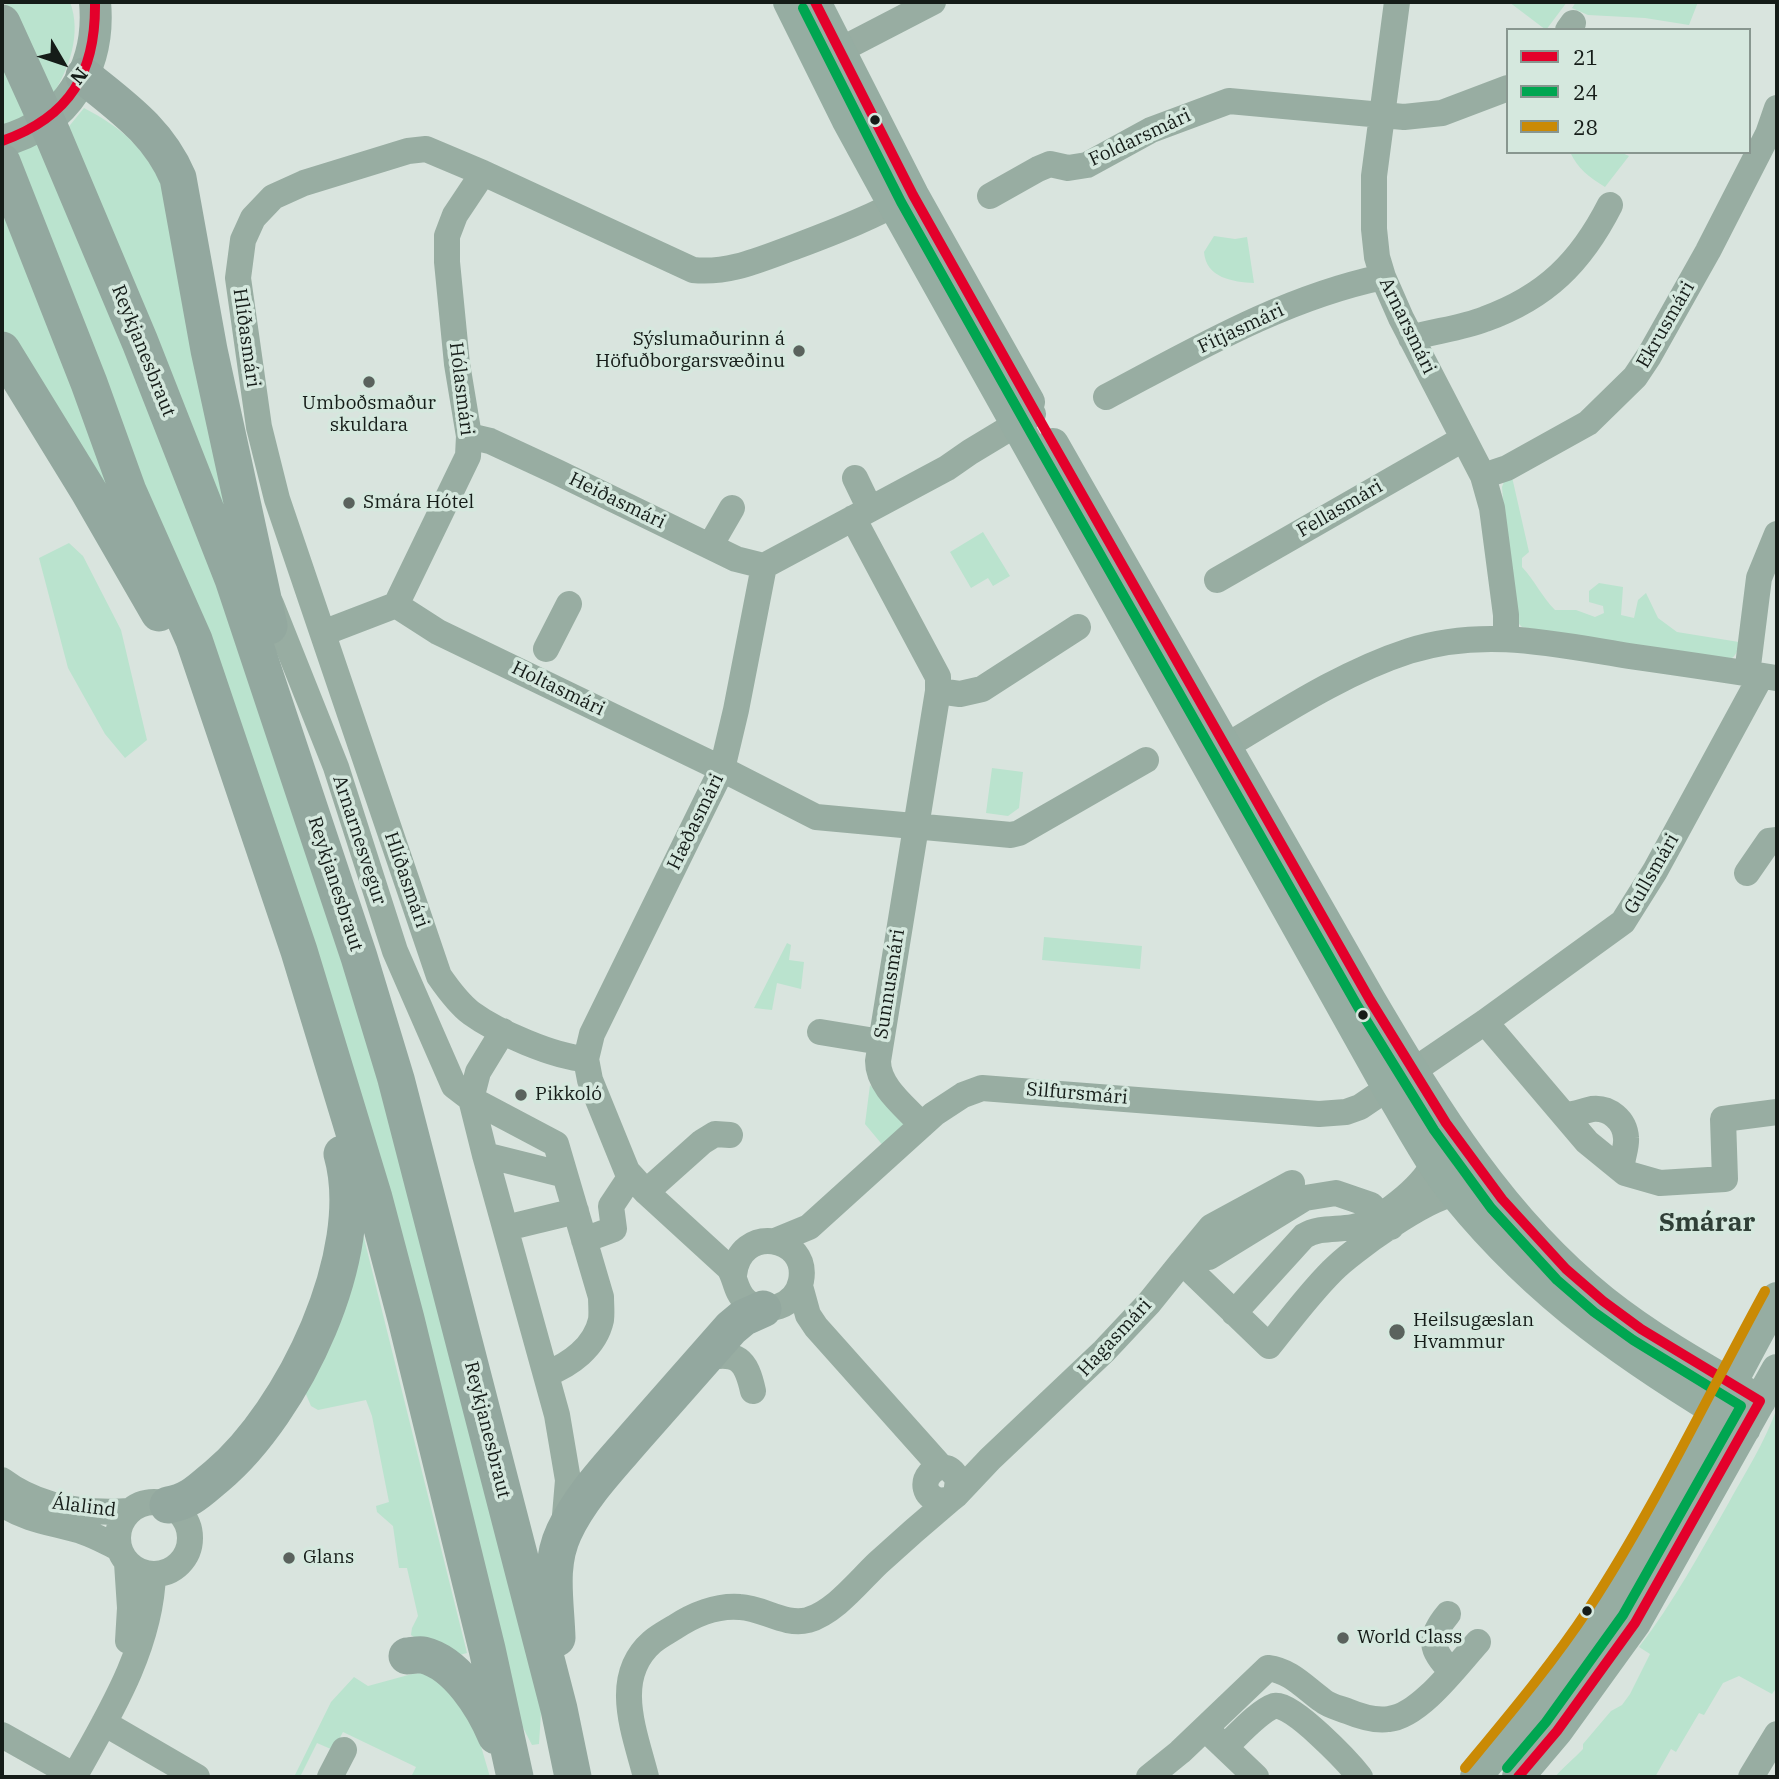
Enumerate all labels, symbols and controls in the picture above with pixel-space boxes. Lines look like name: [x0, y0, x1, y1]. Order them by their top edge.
north arrow: [28, 28, 98, 98]
legend: [1506, 28, 1751, 154]
text: 21: [1573, 43, 1598, 71]
text: N: [65, 63, 93, 90]
text: 24: [1573, 78, 1598, 106]
street label: Foldarsmári: [1085, 104, 1195, 172]
unlabelled marker: [868, 113, 882, 127]
text: 28: [1573, 113, 1598, 141]
street label: Arnarsmári: [1374, 274, 1440, 378]
street label: Ekrusmári: [1632, 278, 1700, 372]
street label: Reykjanesbraut: [106, 282, 180, 420]
street label: Hlíðasmári: [228, 287, 264, 389]
street label: Fitjasmári: [1194, 299, 1288, 359]
place label: Sýslumaðurinn á Höfuðborgarsvæðinu: [595, 329, 785, 373]
street label: Hólasmári: [444, 341, 478, 437]
marker: Sýslumaðurinn á Höfuðborgarsvæðinu: [791, 343, 807, 359]
marker: Umboðsmaður skuldara: [361, 374, 377, 390]
place label: Umboðsmaður skuldara: [302, 393, 436, 437]
street label: Heiðasmári: [565, 468, 669, 534]
street label: Fellasmári: [1293, 475, 1387, 543]
place label: Smára Hótel: [363, 492, 474, 514]
marker: Smára Hótel: [341, 495, 357, 511]
street label: Holtasmári: [508, 657, 608, 721]
street label: Hæðasmári: [663, 770, 729, 874]
street label: Arnarnesvegur: [327, 773, 391, 907]
street label: Reykjanesbraut: [303, 814, 367, 954]
street label: Hlíðasmári: [379, 829, 433, 931]
street label: Gullsmári: [1620, 830, 1684, 918]
street label: Sunnusmári: [870, 927, 910, 1041]
unlabelled marker: [1356, 1008, 1370, 1022]
street label: Silfursmári: [1025, 1078, 1129, 1110]
place label: Pikkoló: [535, 1084, 602, 1106]
marker: Pikkoló: [513, 1087, 529, 1103]
district label: Smárar: [1659, 1207, 1755, 1239]
street label: Hagasmári: [1073, 1294, 1157, 1382]
place label: Heilsugæslan Hvammur: [1413, 1310, 1534, 1354]
marker: Heilsugæslan Hvammur: [1387, 1322, 1407, 1342]
street label: Reykjanesbraut: [459, 1359, 515, 1501]
street label: Álalind: [51, 1492, 117, 1522]
place label: Glans: [303, 1547, 354, 1569]
marker: Glans: [281, 1550, 297, 1566]
unlabelled marker: [1580, 1604, 1594, 1618]
place label: World Class: [1357, 1627, 1462, 1649]
marker: World Class: [1335, 1630, 1351, 1646]

